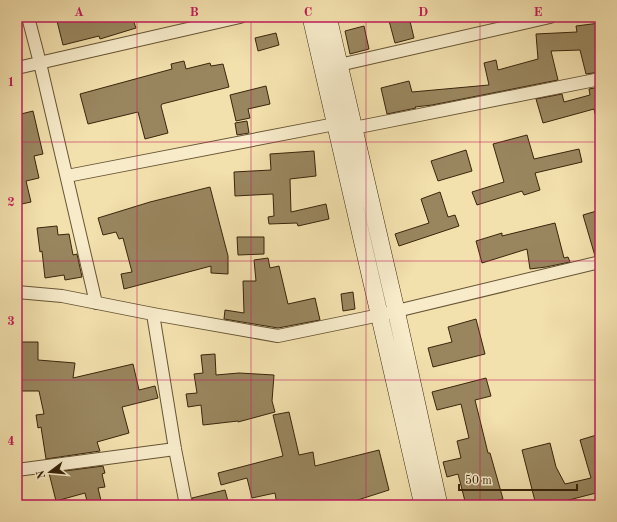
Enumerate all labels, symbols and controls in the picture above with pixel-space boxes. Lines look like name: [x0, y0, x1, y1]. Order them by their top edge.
text: A: [74, 6, 84, 19]
text: B: [189, 6, 199, 19]
text: C: [304, 6, 312, 19]
text: D: [418, 6, 428, 19]
text: E: [534, 6, 543, 19]
text: 1: [7, 76, 15, 89]
text: 2: [7, 196, 15, 209]
text: 3: [7, 315, 15, 328]
text: 4: [7, 435, 15, 448]
north arrow: [30, 452, 70, 492]
scale bar: [459, 466, 577, 492]
text: N: [35, 468, 48, 480]
text: 50 m: [465, 474, 492, 487]

